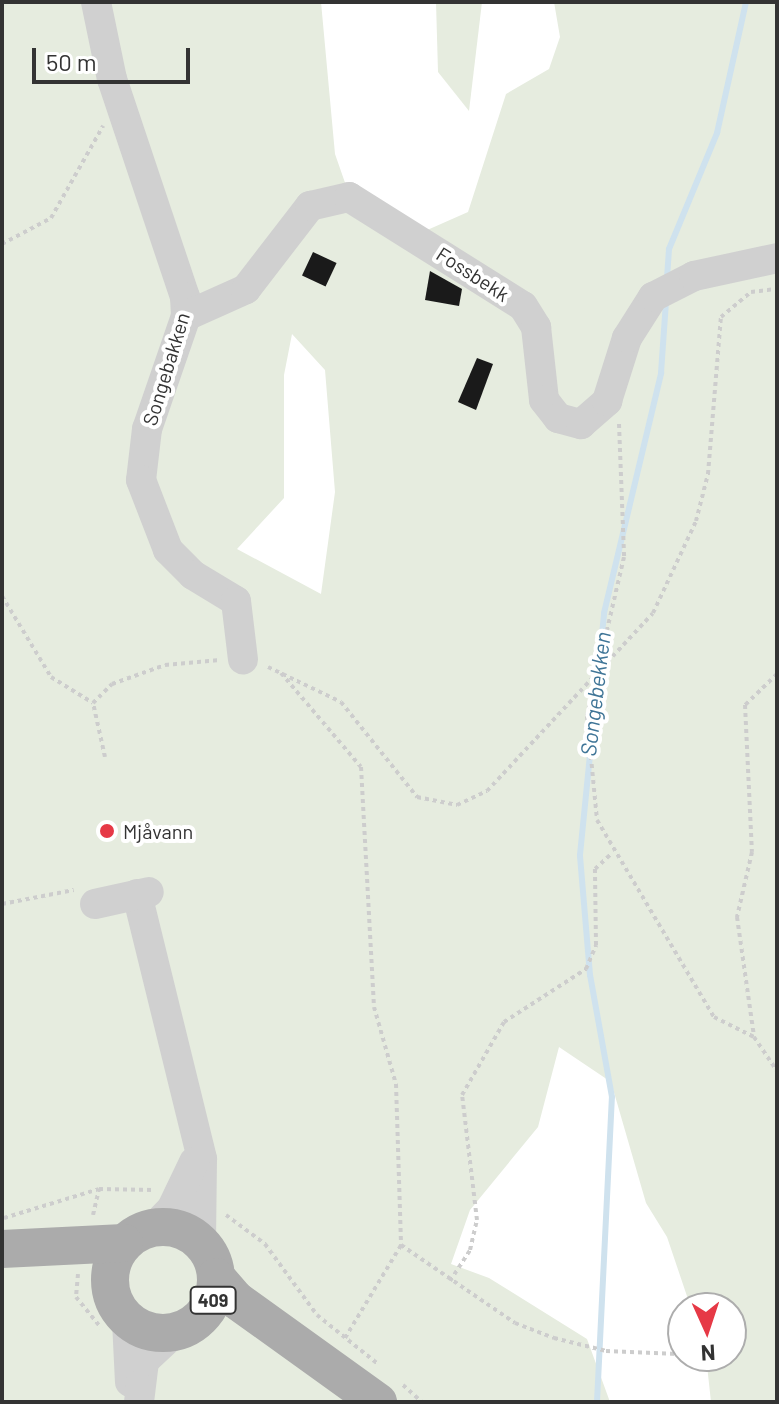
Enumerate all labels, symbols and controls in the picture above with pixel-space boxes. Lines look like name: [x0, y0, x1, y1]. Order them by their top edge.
scale bar: [36, 32, 194, 82]
text: 50 m: [46, 47, 97, 76]
street label: Fossbekk: [432, 242, 514, 306]
street label: Songebakken: [137, 310, 195, 428]
water label: Songebekken: [574, 630, 616, 758]
place label: Mjåvann: [123, 819, 193, 843]
marker: Mjåvann: [98, 822, 116, 840]
road number: 409: [189, 1286, 237, 1314]
north arrow: [667, 1292, 747, 1372]
text: N: [700, 1341, 716, 1367]

